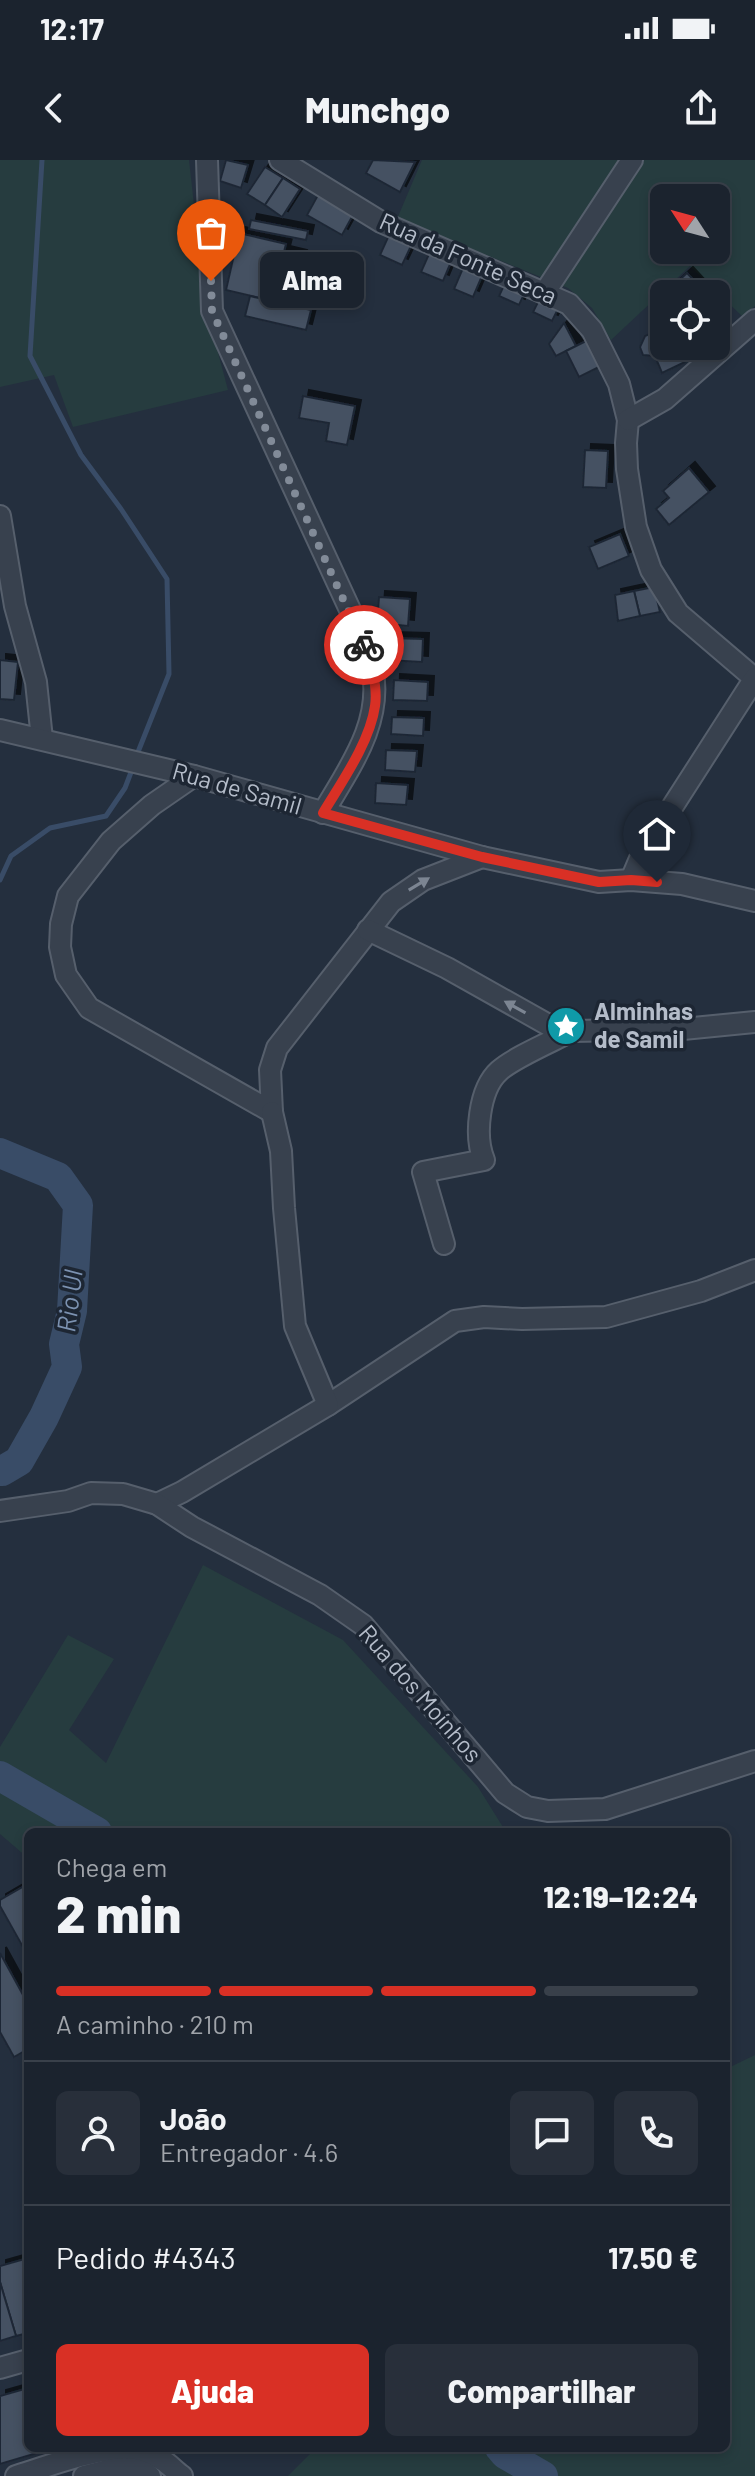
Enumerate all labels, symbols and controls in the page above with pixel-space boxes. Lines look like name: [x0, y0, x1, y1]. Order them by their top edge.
text: 12:17: [40, 10, 104, 46]
icon: back: [32, 86, 76, 130]
icon: share: [679, 86, 723, 130]
text: Munchgo: [305, 87, 450, 130]
north arrow: [650, 184, 730, 264]
map controls: [650, 184, 730, 360]
pin: [177, 199, 245, 281]
street label: Rua da Fonte Seca: [375, 206, 562, 310]
icon: bag: [189, 211, 233, 255]
callout: Alma: [259, 253, 363, 309]
text: Alma: [282, 264, 342, 295]
button: locate: [650, 280, 730, 360]
courier: [324, 605, 404, 685]
icon: bike: [342, 623, 386, 667]
street label: Rua de Samil: [169, 755, 305, 820]
pin: [623, 800, 691, 882]
icon: home: [635, 812, 679, 856]
one-way arrow: [408, 878, 430, 892]
place label: Alminhas de Samil: [594, 996, 693, 1053]
one-way arrow: [504, 1000, 526, 1014]
place icon: Alminhas de Samil: [545, 1005, 587, 1047]
water label: Rio Ul: [49, 1268, 88, 1334]
street label: Rua dos Moínhos: [354, 1618, 489, 1768]
text: Chega em: [56, 1851, 167, 1882]
text: 12:19–12:24: [543, 1878, 698, 1914]
text: 2 min: [56, 1881, 181, 1943]
text: A caminho · 210 m: [56, 2008, 254, 2039]
button: person: [56, 2091, 140, 2175]
button: chat: [510, 2091, 594, 2175]
button: phone: [614, 2091, 698, 2175]
text: João: [160, 2100, 227, 2136]
text: Entregador · 4.6: [160, 2136, 338, 2167]
text: Pedido #4343: [56, 2239, 236, 2275]
text: 17.50 €: [608, 2239, 698, 2275]
button: Ajuda: [56, 2344, 369, 2436]
button: Compartilhar: [385, 2344, 698, 2436]

